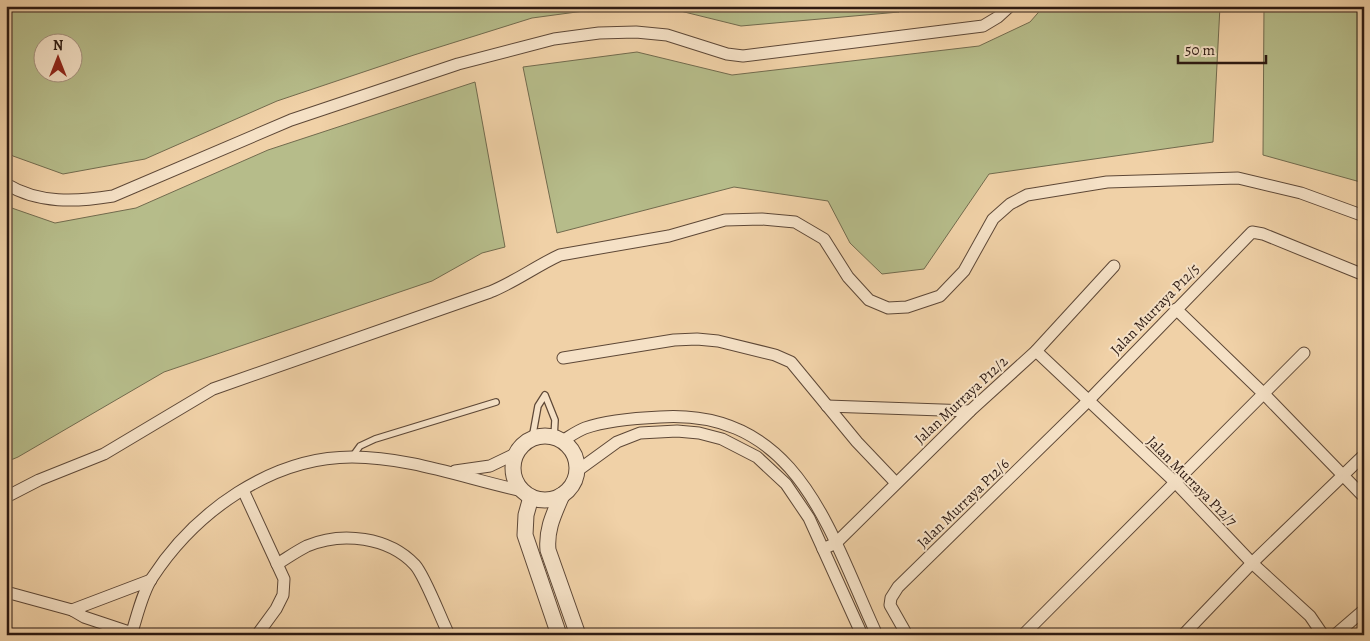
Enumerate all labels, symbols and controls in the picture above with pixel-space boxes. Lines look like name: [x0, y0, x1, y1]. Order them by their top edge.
north arrow: [32, 32, 82, 82]
scale bar: [1178, 32, 1265, 64]
text: N: [53, 36, 63, 55]
text: 50 m: [1185, 40, 1215, 60]
street label: Jalan Murraya P12/5: [1106, 259, 1204, 359]
street label: Jalan Murraya P12/2: [910, 351, 1012, 449]
street label: Jalan Murraya P12/7: [1142, 431, 1242, 531]
street label: Jalan Murraya P12/6: [913, 454, 1013, 552]

